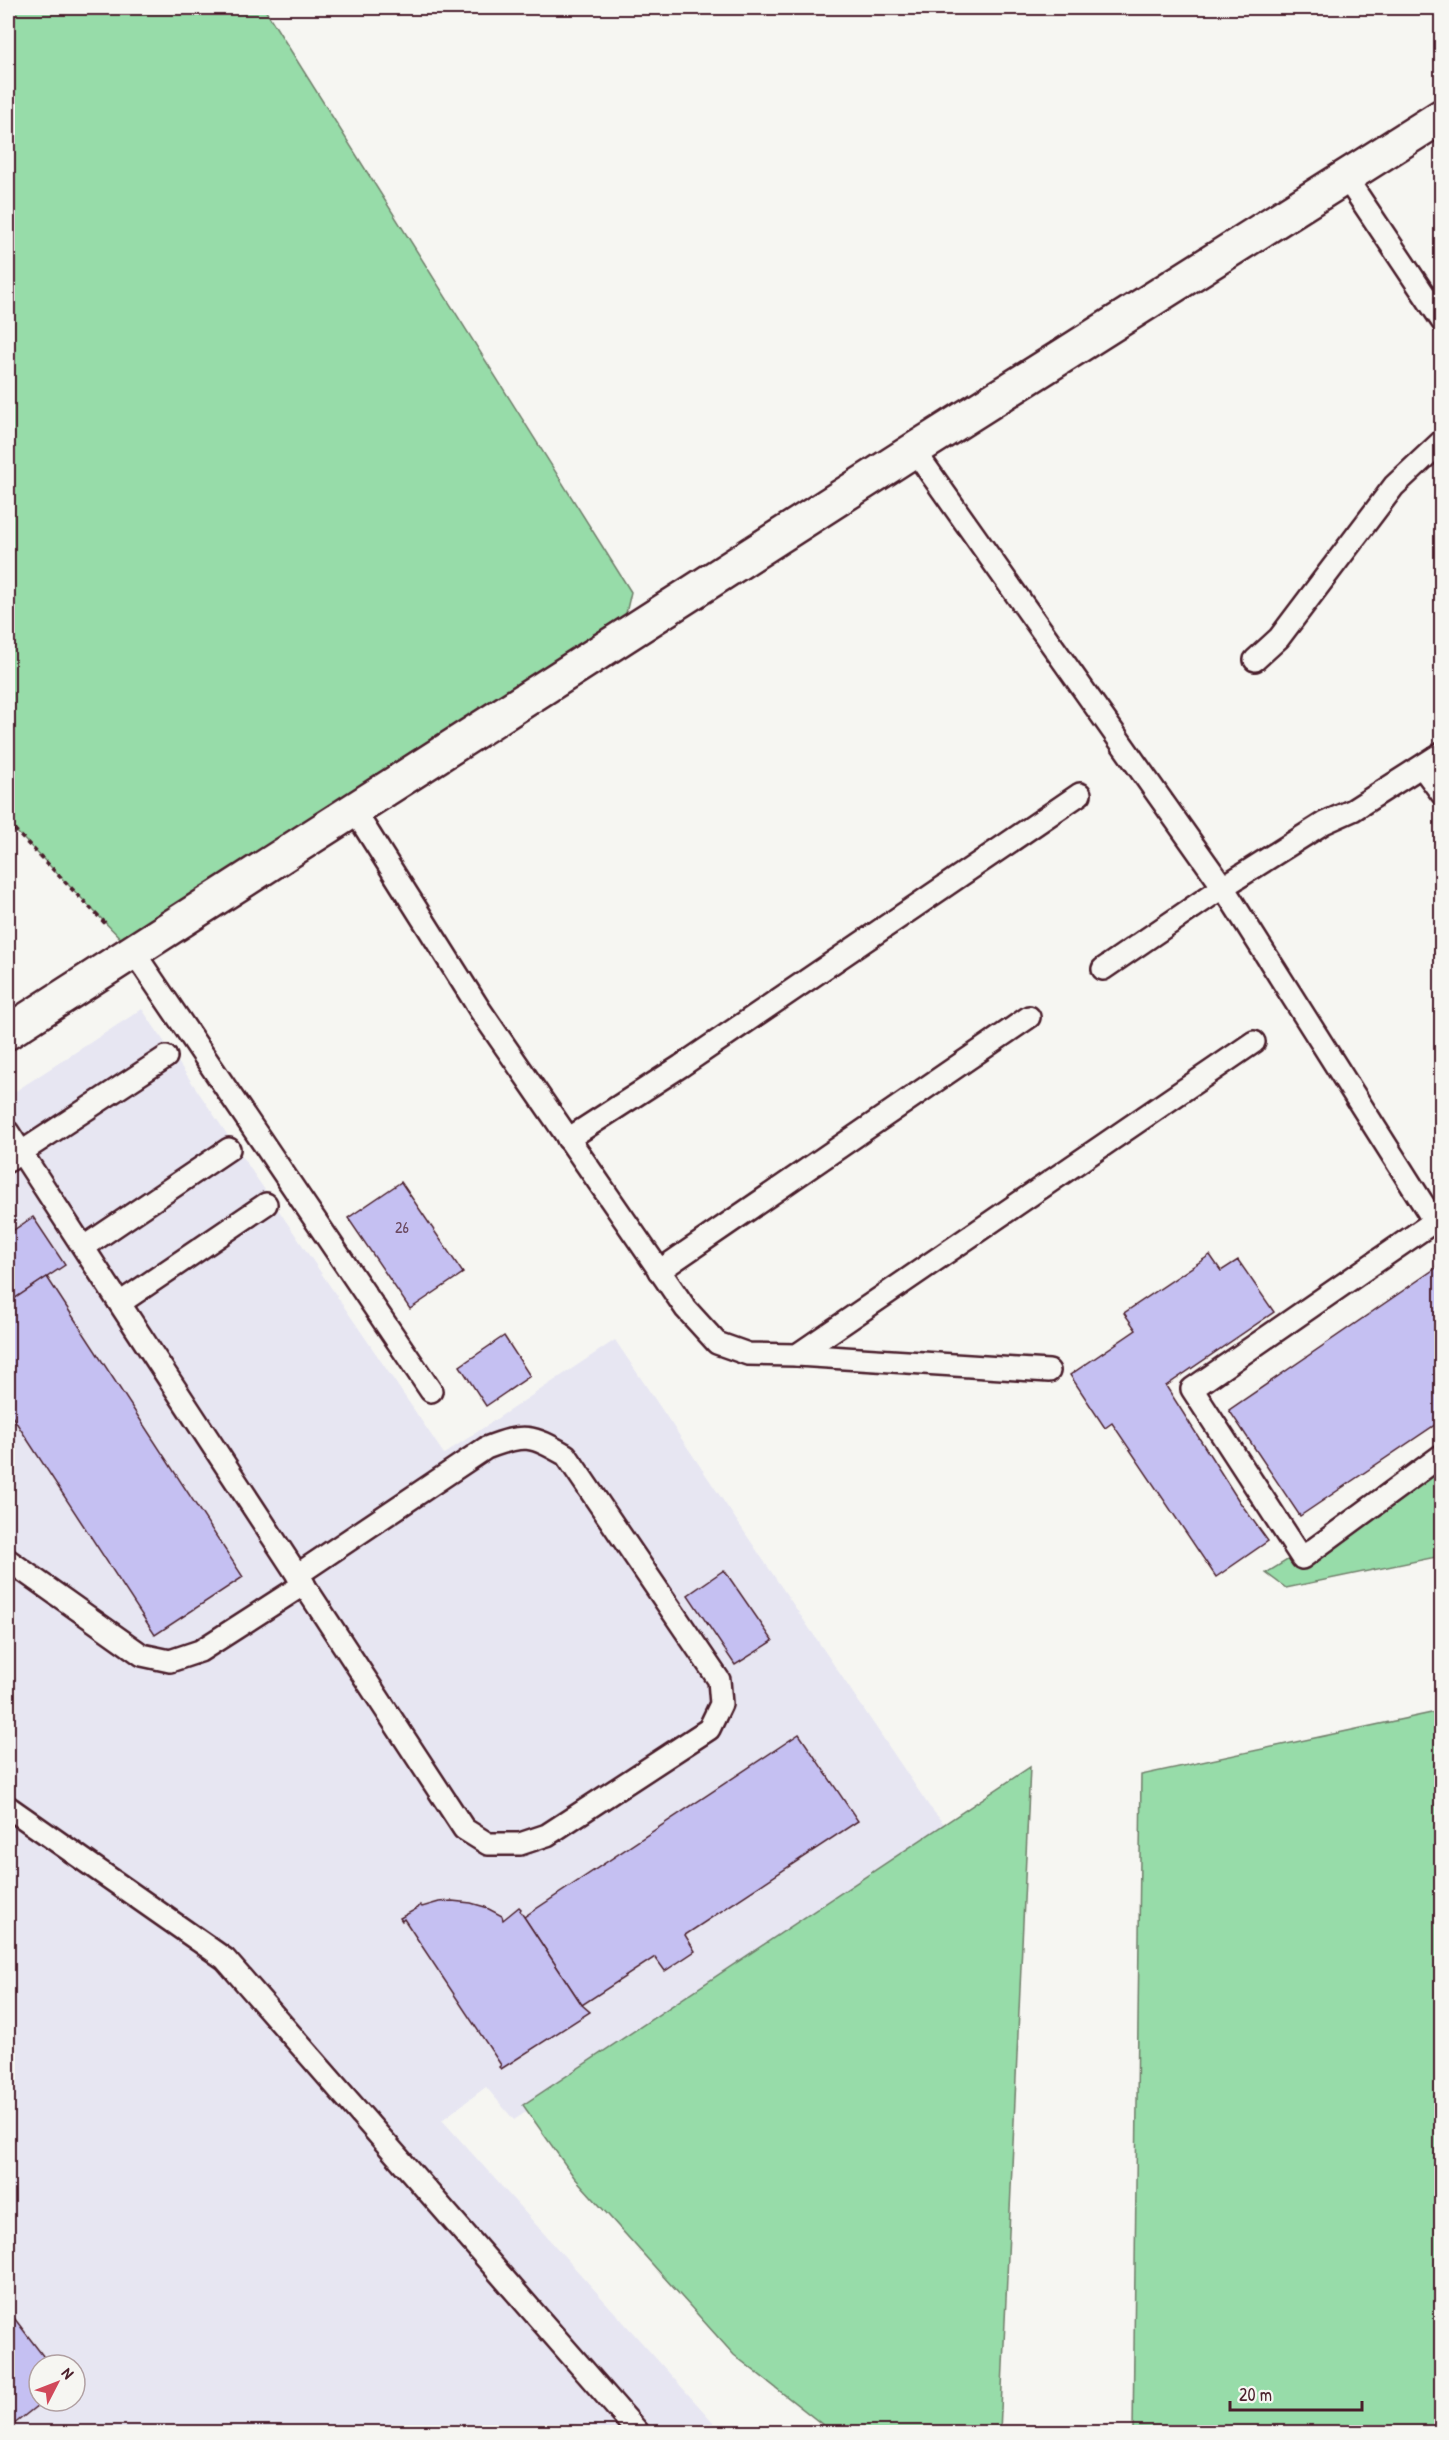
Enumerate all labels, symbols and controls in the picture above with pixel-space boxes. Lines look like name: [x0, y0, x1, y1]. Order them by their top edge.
house number: 26: [395, 1216, 409, 1238]
north arrow: [27, 2353, 87, 2413]
text: N: [57, 2362, 79, 2384]
scale bar: [1230, 2374, 1362, 2412]
text: 20 m: [1239, 2382, 1272, 2407]

